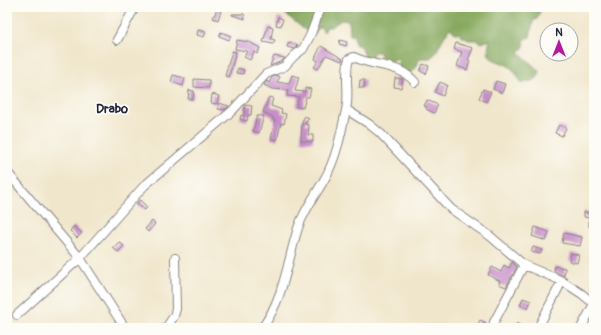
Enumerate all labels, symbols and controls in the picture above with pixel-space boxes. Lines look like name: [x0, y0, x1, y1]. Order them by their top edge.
north arrow: [539, 22, 579, 62]
text: N: [555, 26, 563, 39]
district label: Drabo: [96, 101, 128, 117]

